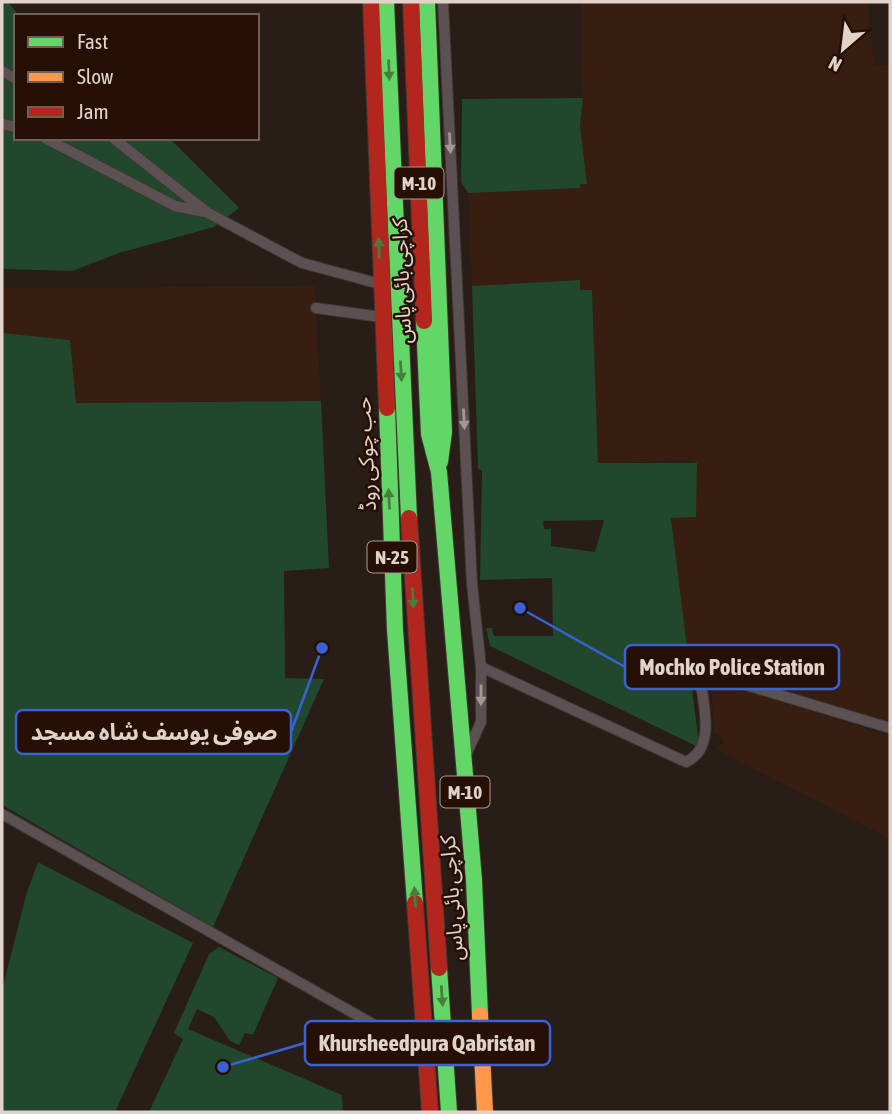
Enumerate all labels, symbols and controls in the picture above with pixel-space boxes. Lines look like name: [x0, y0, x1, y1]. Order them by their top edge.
legend: [14, 14, 259, 140]
north arrow: [808, 14, 878, 84]
text: Fast: [77, 29, 108, 53]
text: N: [825, 52, 845, 76]
one-way arrow: [383, 59, 394, 81]
text: Slow: [77, 64, 114, 88]
text: Jam: [77, 99, 109, 123]
one-way arrow: [445, 133, 456, 155]
road number: M-10: [394, 168, 444, 198]
street label: کراچی بائی پاس: [387, 217, 417, 344]
one-way arrow: [373, 236, 384, 258]
one-way arrow: [395, 360, 406, 382]
street label: حب چوکی روڈ: [350, 396, 382, 512]
one-way arrow: [459, 409, 470, 431]
one-way arrow: [384, 488, 395, 510]
road number: N-25: [368, 542, 416, 572]
one-way arrow: [407, 587, 418, 609]
callout: Mochko Police Station: [625, 645, 839, 689]
text: Mochko Police Station: [639, 654, 825, 680]
one-way arrow: [475, 685, 487, 707]
callout: صوفی یوسف شاہ مسجد: [16, 710, 291, 754]
text: صوفی یوسف شاہ مسجد: [31, 719, 277, 746]
road number: M-10: [440, 776, 490, 807]
street label: کراچی بائی پاس: [435, 834, 470, 962]
one-way arrow: [409, 886, 420, 908]
one-way arrow: [437, 985, 448, 1007]
callout: Khursheedpura Qabristan: [305, 1021, 550, 1065]
text: Khursheedpura Qabristan: [318, 1030, 536, 1056]

